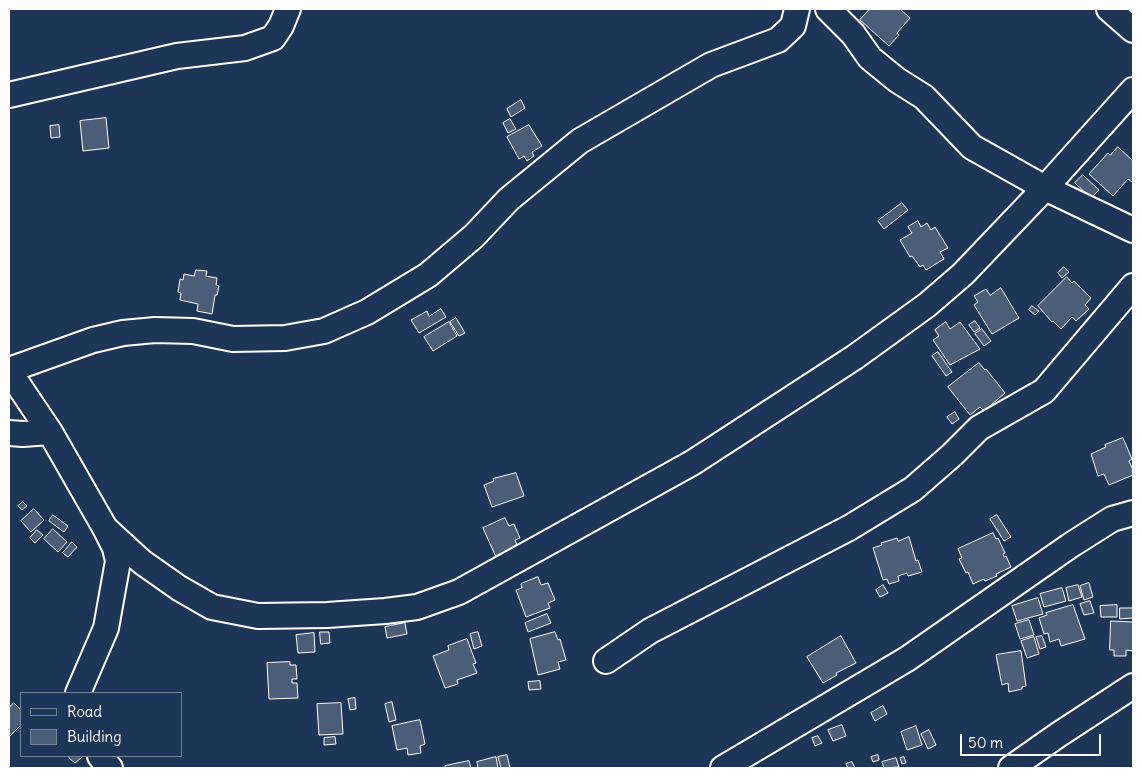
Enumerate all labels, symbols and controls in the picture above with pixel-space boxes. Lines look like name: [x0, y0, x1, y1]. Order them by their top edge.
legend: [20, 692, 182, 757]
text: Road: [67, 702, 102, 721]
scale bar: [962, 724, 1103, 756]
text: Building: [67, 727, 122, 746]
text: 50 m: [968, 733, 1003, 752]

